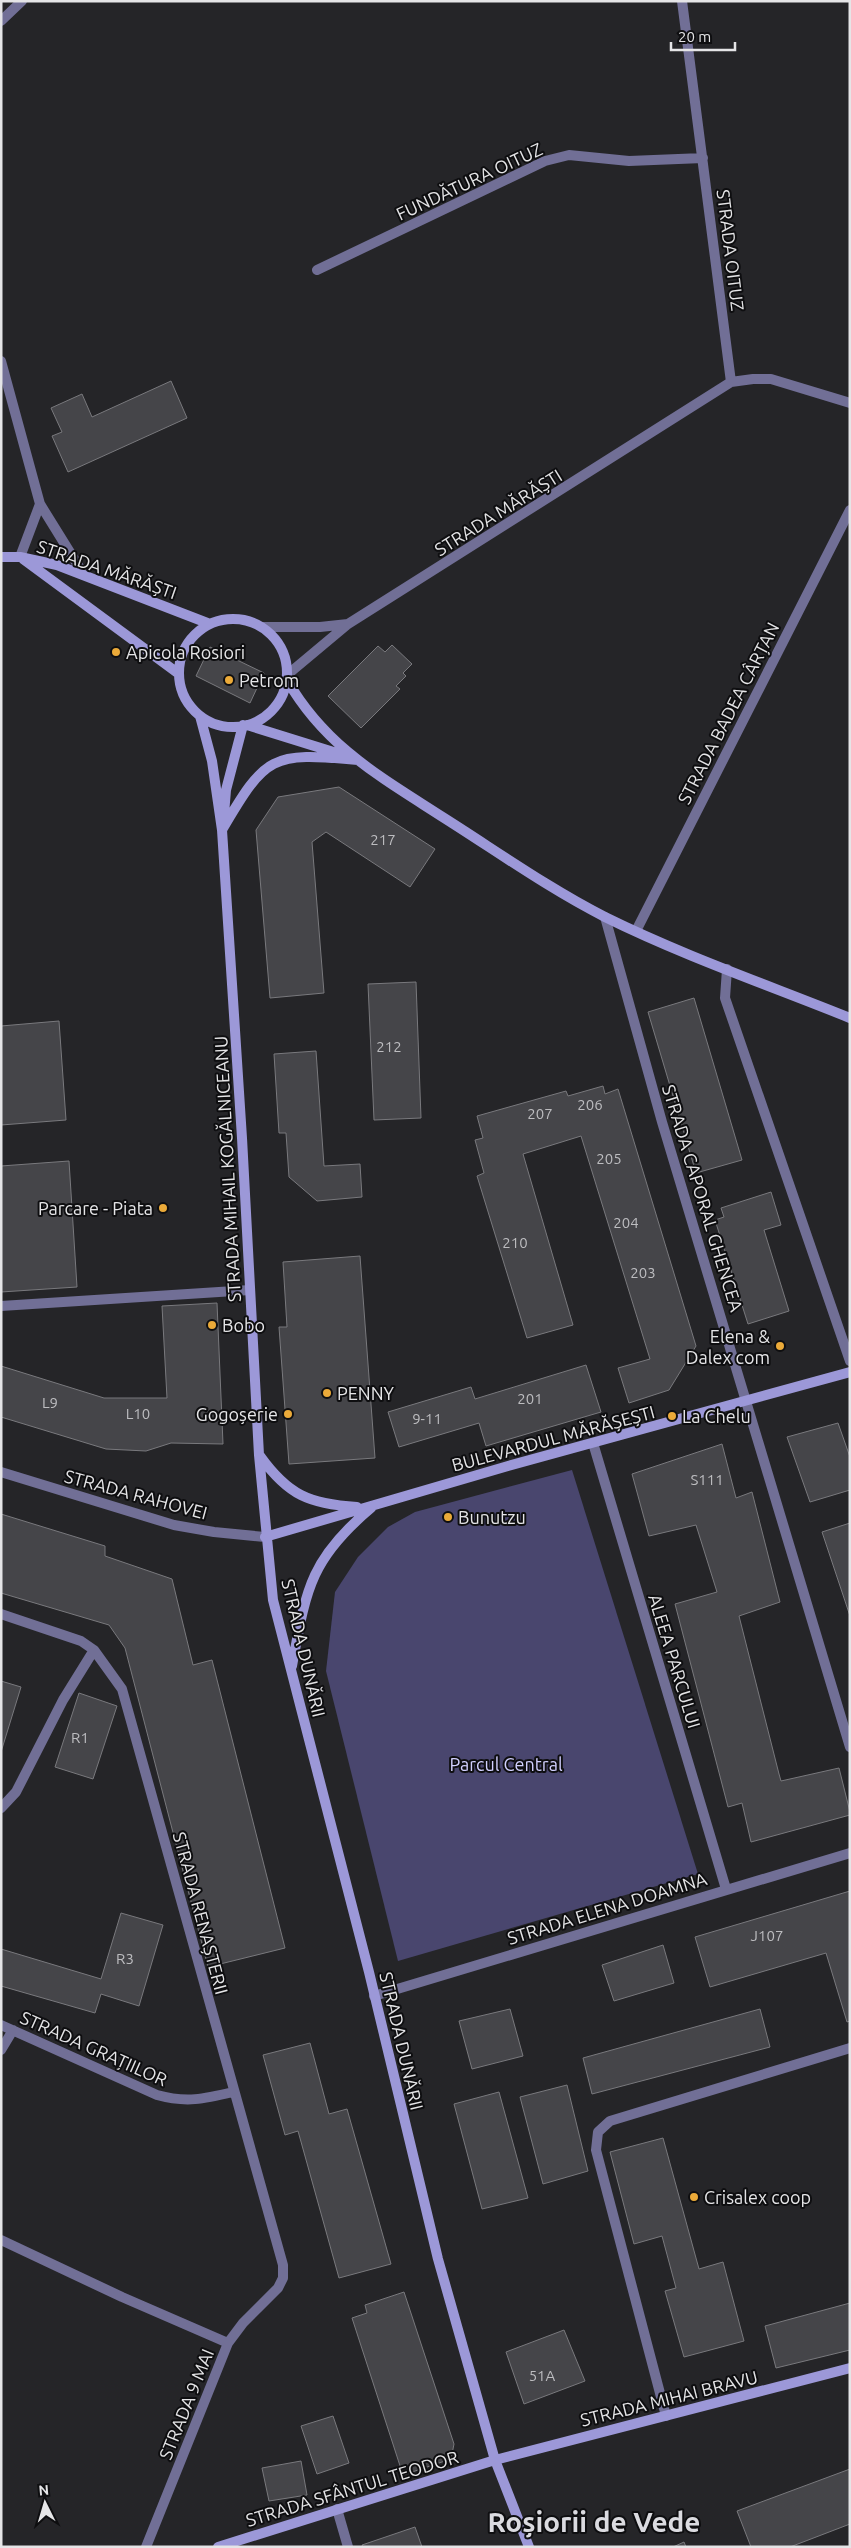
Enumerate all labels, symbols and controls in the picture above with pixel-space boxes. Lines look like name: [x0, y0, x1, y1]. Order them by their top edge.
scale bar: [671, 20, 735, 52]
text: 20 m: [678, 28, 711, 45]
street label: FUNDĂTURA OITUZ: [393, 138, 545, 224]
street label: STRADA OITUZ: [714, 188, 748, 312]
street label: STRADA MĂRĂȘTI: [431, 465, 565, 559]
street label: STRADA MĂRĂȘTI: [35, 536, 179, 602]
street label: STRADA BADEA CÂRȚAN: [673, 618, 783, 807]
place label: Apicola Rosiori: [126, 642, 245, 662]
marker: Apicola Rosiori: [110, 646, 122, 658]
place label: Petrom: [239, 670, 299, 690]
marker: Petrom: [223, 674, 235, 686]
house number: 217: [370, 831, 396, 848]
street label: STRADA MIHAIL KOGĂLNICEANU: [210, 1035, 244, 1303]
house number: 212: [376, 1038, 402, 1055]
street label: STRADA CAPORAL GHENCEA: [659, 1082, 747, 1314]
house number: 206: [577, 1096, 603, 1113]
house number: 207: [527, 1105, 553, 1122]
house number: 205: [596, 1150, 622, 1167]
place label: Parcare - Piata: [38, 1198, 153, 1218]
marker: Parcare - Piata: [157, 1202, 169, 1214]
house number: 204: [613, 1214, 639, 1231]
house number: 210: [502, 1234, 528, 1251]
house number: 203: [630, 1264, 656, 1281]
place label: Bobo: [222, 1315, 265, 1335]
marker: Bobo: [206, 1319, 218, 1331]
place label: Elena & Dalex com: [686, 1326, 770, 1367]
marker: Elena & Dalex com: [774, 1340, 786, 1352]
place label: PENNY: [337, 1383, 395, 1403]
marker: PENNY: [321, 1387, 333, 1399]
house number: 201: [517, 1390, 543, 1407]
house number: L9: [42, 1394, 58, 1411]
street label: BULEVARDUL MĂRĂȘEȘTI: [449, 1401, 657, 1475]
place label: Gogoșerie: [196, 1404, 278, 1424]
house number: L10: [126, 1405, 150, 1422]
place label: La Chelu: [682, 1406, 751, 1426]
marker: Gogoșerie: [282, 1408, 294, 1420]
house number: 9-11: [412, 1410, 442, 1427]
marker: La Chelu: [666, 1410, 678, 1422]
street label: STRADA RAHOVEI: [62, 1465, 210, 1523]
house number: S111: [690, 1471, 724, 1488]
place label: Bunutzu: [458, 1507, 526, 1527]
marker: Bunutzu: [442, 1511, 454, 1523]
street label: STRADA DUNĂRII: [278, 1577, 330, 1719]
street label: ALEEA PARCULUI: [645, 1592, 705, 1730]
house number: R1: [71, 1729, 89, 1746]
park label: Parcul Central: [449, 1754, 563, 1774]
street label: STRADA RENAȘTERII: [170, 1830, 232, 1996]
street label: STRADA ELENA DOAMNA: [505, 1868, 709, 1948]
house number: J107: [751, 1927, 783, 1944]
house number: R3: [116, 1950, 134, 1967]
street label: STRADA DUNĂRII: [376, 1970, 428, 2112]
street label: STRADA GRAȚIILOR: [17, 2007, 171, 2089]
place label: Crisalex coop: [704, 2187, 811, 2207]
marker: Crisalex coop: [688, 2191, 700, 2203]
street label: STRADA 9 MAI: [155, 2346, 217, 2462]
street label: STRADA MIHAI BRAVU: [578, 2366, 760, 2430]
house number: 51A: [529, 2367, 556, 2384]
street label: STRADA SFÂNTUL TEODOR: [243, 2445, 461, 2530]
north arrow: [20, 2478, 70, 2528]
text: N: [38, 2482, 50, 2498]
district label: Roșiorii de Vede: [487, 2506, 701, 2538]

